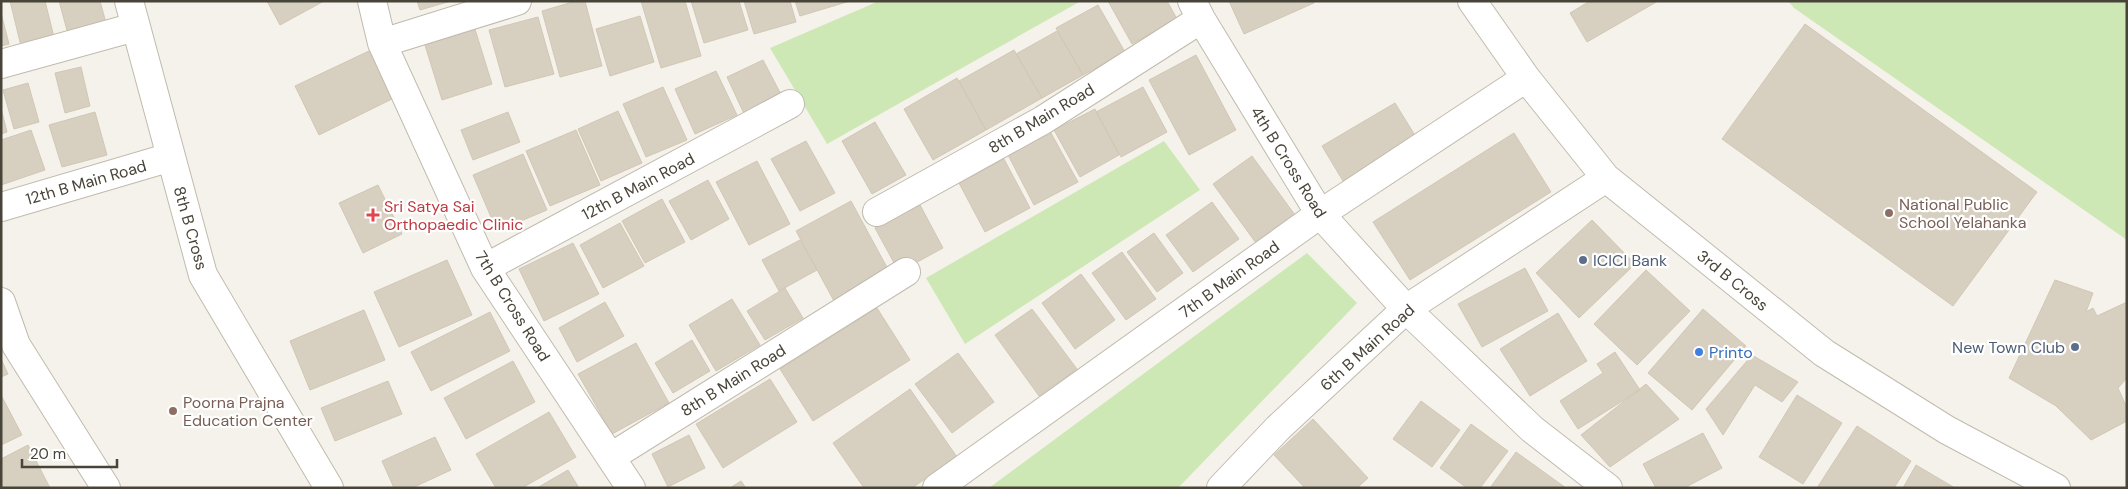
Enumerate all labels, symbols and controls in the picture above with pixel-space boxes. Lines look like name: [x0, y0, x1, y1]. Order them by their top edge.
street label: 8th B Main Road: [984, 79, 1098, 158]
street label: 4th B Cross Road: [1246, 103, 1331, 222]
street label: 12th B Main Road: [578, 148, 698, 225]
street label: 12th B Main Road: [23, 155, 149, 210]
street label: 8th B Cross: [169, 184, 212, 272]
place label: National Public School Yelahanka: [1899, 194, 2026, 233]
place label: Sri Satya Sai Orthopaedic Clinic: [384, 196, 523, 235]
marker: National Public School Yelahanka: [1883, 207, 1895, 219]
marker: Sri Satya Sai Orthopaedic Clinic: [366, 208, 380, 222]
street label: 7th B Main Road: [1175, 236, 1284, 323]
street label: 3rd B Cross: [1693, 245, 1773, 316]
street label: 7th B Cross Road: [470, 247, 555, 365]
place label: ICICI Bank: [1593, 250, 1667, 271]
marker: ICICI Bank: [1577, 254, 1589, 266]
street label: 6th B Main Road: [1316, 299, 1419, 395]
place label: New Town Club: [1952, 337, 2065, 358]
street label: 8th B Main Road: [677, 340, 790, 421]
marker: New Town Club: [2069, 341, 2081, 353]
place label: Printo: [1709, 342, 1753, 363]
marker: Printo: [1693, 346, 1705, 358]
place label: Poorna Prajna Education Center: [183, 392, 313, 431]
marker: Poorna Prajna Education Center: [167, 405, 179, 417]
scale bar: [22, 436, 118, 468]
text: 20 m: [30, 444, 66, 464]

